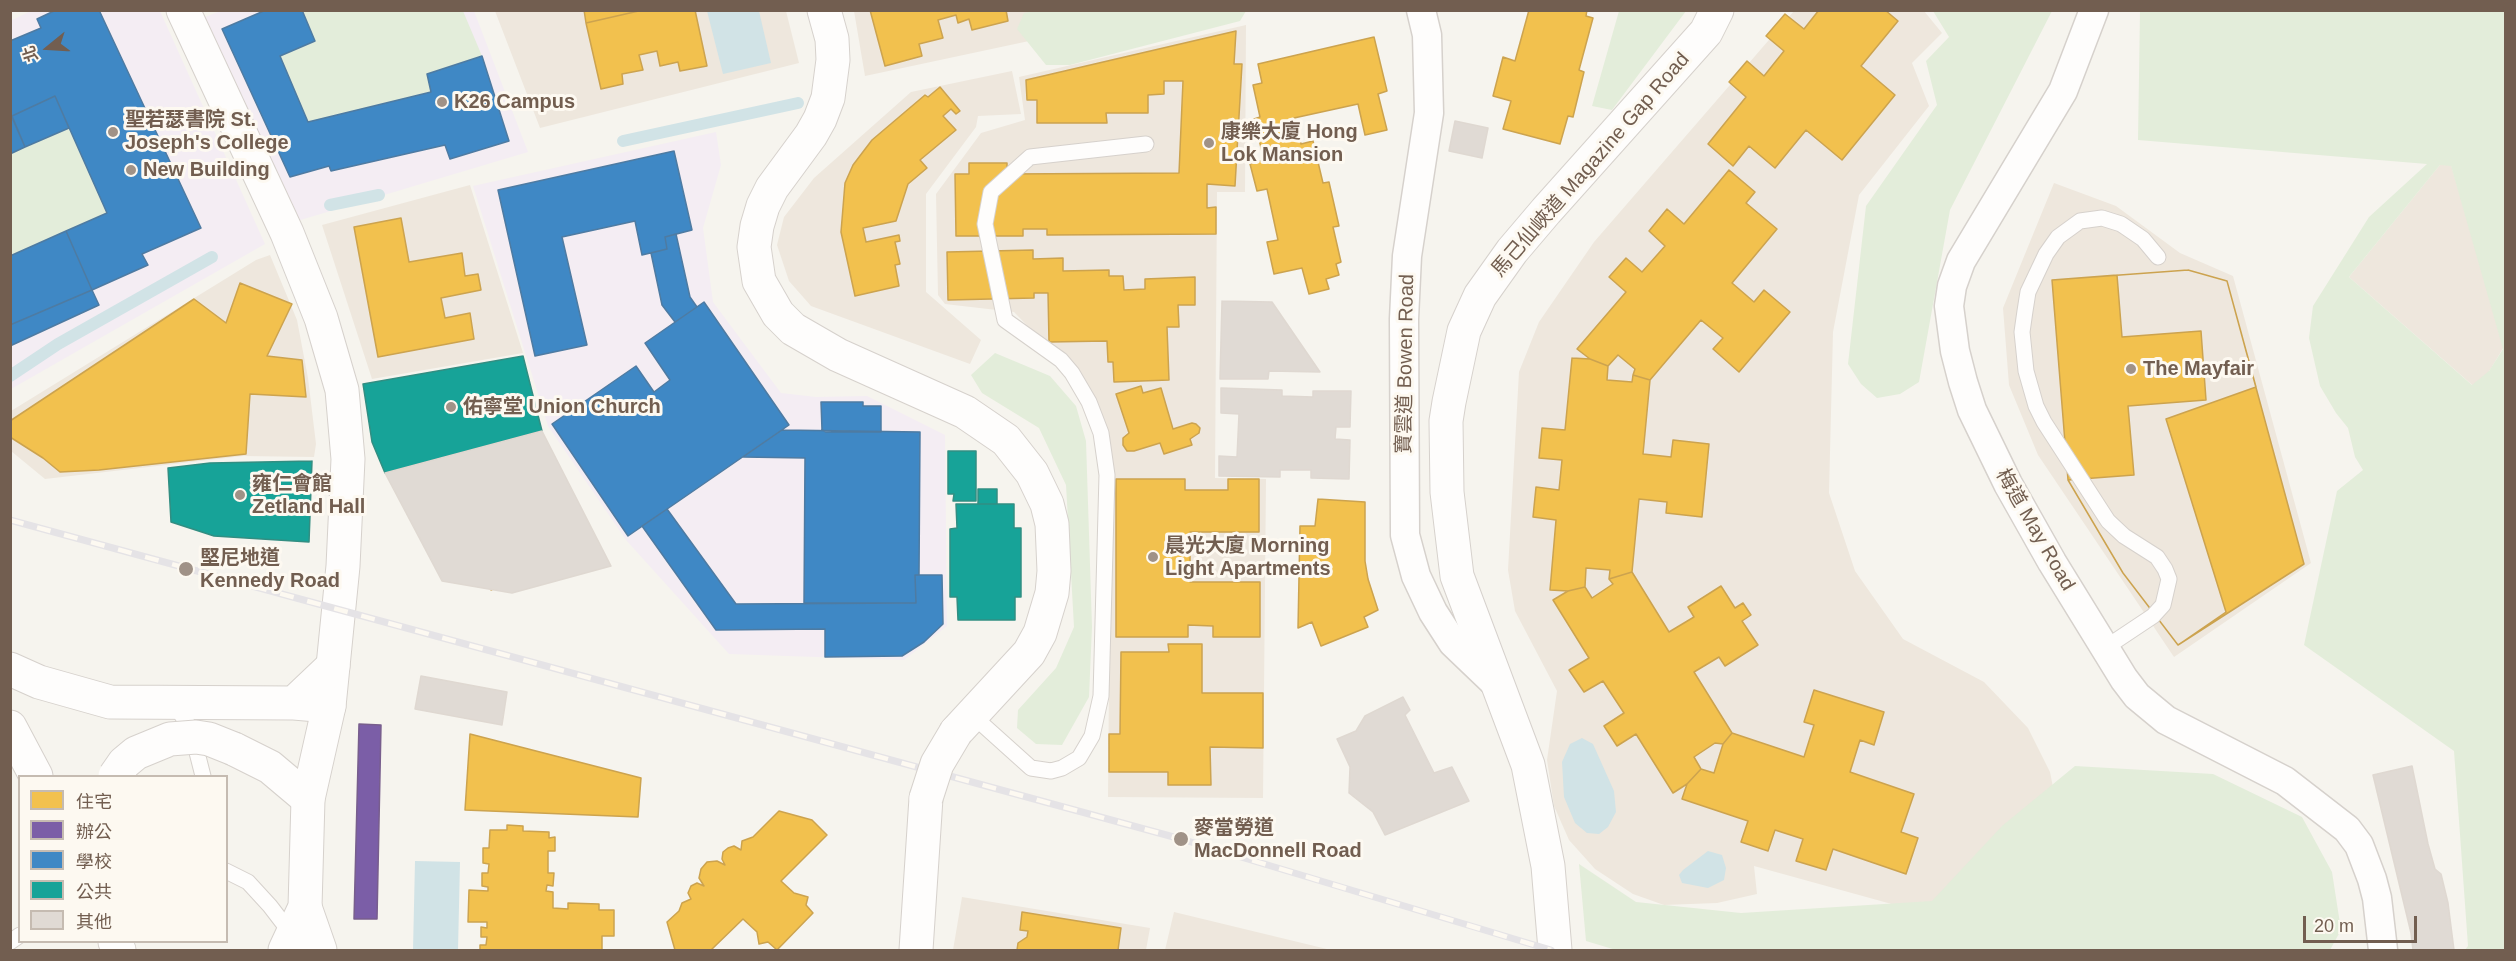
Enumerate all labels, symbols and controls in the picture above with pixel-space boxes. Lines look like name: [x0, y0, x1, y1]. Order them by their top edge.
north arrow: [18, 18, 78, 78]
text: 北: [20, 43, 41, 64]
street label: 馬己仙峽道 Magazine Gap Road: [1487, 48, 1695, 282]
place label: K26 Campus: [454, 90, 575, 114]
marker: K26 Campus: [435, 95, 449, 109]
place label: 聖若瑟書院 St. Joseph's College: [125, 108, 289, 155]
place label: 康樂大廈 Hong Lok Mansion: [1221, 120, 1358, 167]
marker: 聖若瑟書院 St. Joseph's College: [106, 125, 120, 139]
marker: 康樂大廈 Hong Lok Mansion: [1202, 136, 1216, 150]
place label: New Building: [143, 158, 270, 182]
marker: New Building: [124, 163, 138, 177]
street label: 寶雲道 Bowen Road: [1392, 274, 1420, 454]
place label: The Mayfair: [2143, 357, 2254, 381]
marker: The Mayfair: [2124, 362, 2138, 376]
place label: 佑寧堂 Union Church: [463, 395, 661, 419]
marker: 佑寧堂 Union Church: [444, 400, 458, 414]
street label: 梅道 May Road: [1990, 465, 2080, 595]
place label: 雍仁會館 Zetland Hall: [252, 472, 365, 519]
marker: 雍仁會館 Zetland Hall: [233, 488, 247, 502]
place label: 晨光大廈 Morning Light Apartments: [1165, 534, 1331, 581]
place label: 堅尼地道 Kennedy Road: [200, 546, 340, 593]
marker: 晨光大廈 Morning Light Apartments: [1146, 550, 1160, 564]
marker: 堅尼地道 Kennedy Road: [177, 560, 195, 578]
legend: [18, 775, 228, 943]
text: 住宅: [76, 792, 112, 812]
place label: 麥當勞道 MacDonnell Road: [1194, 816, 1362, 863]
text: 辦公: [76, 822, 112, 842]
marker: 麥當勞道 MacDonnell Road: [1172, 830, 1190, 848]
text: 學校: [76, 852, 112, 872]
text: 公共: [76, 882, 112, 902]
scale bar: [2306, 904, 2420, 942]
text: 其他: [76, 912, 112, 932]
text: 20 m: [2314, 916, 2354, 936]

